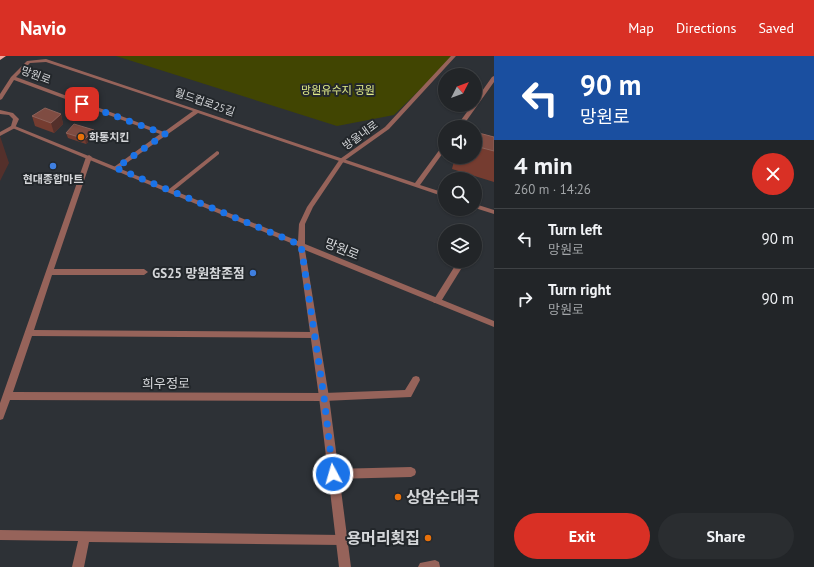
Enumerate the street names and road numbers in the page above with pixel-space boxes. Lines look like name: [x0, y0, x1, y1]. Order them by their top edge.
street label: 망원로: [19, 63, 53, 87]
street label: 월드컵로25길: [173, 85, 237, 119]
street label: 방울내로: [340, 117, 380, 153]
street label: 망원로: [322, 234, 362, 264]
street label: 희우정로: [142, 375, 190, 392]

